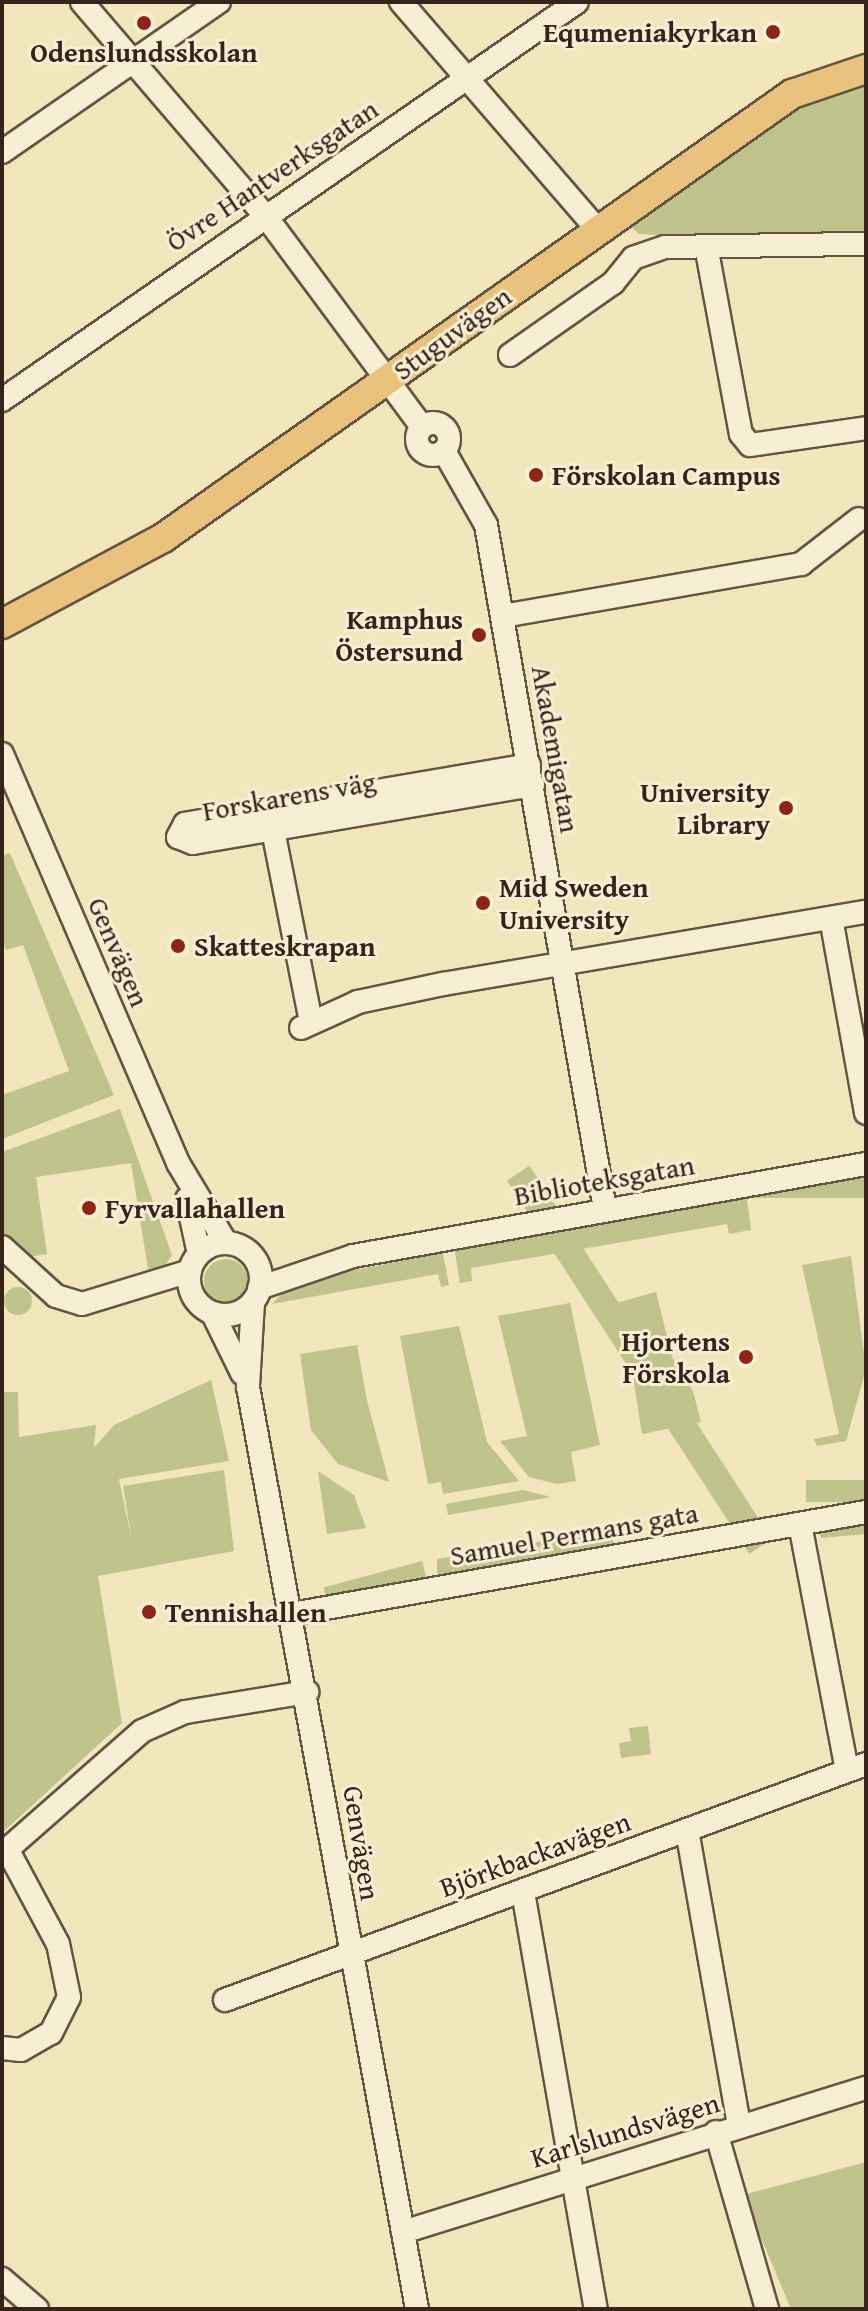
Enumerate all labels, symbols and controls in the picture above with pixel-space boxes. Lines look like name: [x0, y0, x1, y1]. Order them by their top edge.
marker: Odenslundsskolan: [135, 14, 153, 32]
place label: Equmeniakyrkan: [543, 15, 757, 49]
marker: Equmeniakyrkan: [764, 23, 782, 41]
place label: Odenslundsskolan: [30, 35, 258, 69]
street label: Övre Hantverksgatan: [160, 92, 384, 258]
street label: Stuguvägen: [386, 279, 518, 387]
place label: Förskolan Campus: [552, 458, 780, 492]
marker: Förskolan Campus: [527, 466, 545, 484]
place label: Kamphus Östersund: [335, 602, 463, 668]
marker: Kamphus Östersund: [470, 626, 488, 644]
street label: Akademigatan: [525, 663, 587, 835]
street label: Forskarens väg: [200, 764, 378, 828]
place label: University Library: [640, 775, 770, 841]
marker: University Library: [777, 799, 795, 817]
place label: Mid Sweden University: [499, 870, 648, 936]
street label: Genvägen: [81, 892, 157, 1012]
marker: Mid Sweden University: [474, 894, 492, 912]
place label: Skatteskrapan: [194, 929, 376, 963]
marker: Skatteskrapan: [169, 937, 187, 955]
street label: Biblioteksgatan: [511, 1148, 697, 1212]
place label: Fyrvallahallen: [105, 1191, 285, 1225]
marker: Fyrvallahallen: [80, 1199, 98, 1217]
place label: Hjortens Förskola: [622, 1324, 730, 1390]
marker: Hjortens Förskola: [737, 1348, 755, 1366]
street label: Samuel Permans gata: [447, 1496, 701, 1572]
place label: Tennishallen: [165, 1595, 327, 1629]
marker: Tennishallen: [140, 1603, 158, 1621]
street label: Genvägen: [336, 1783, 388, 1903]
street label: Björkbackavägen: [435, 1804, 635, 1904]
street label: Karlslundsvägen: [527, 2085, 723, 2175]

